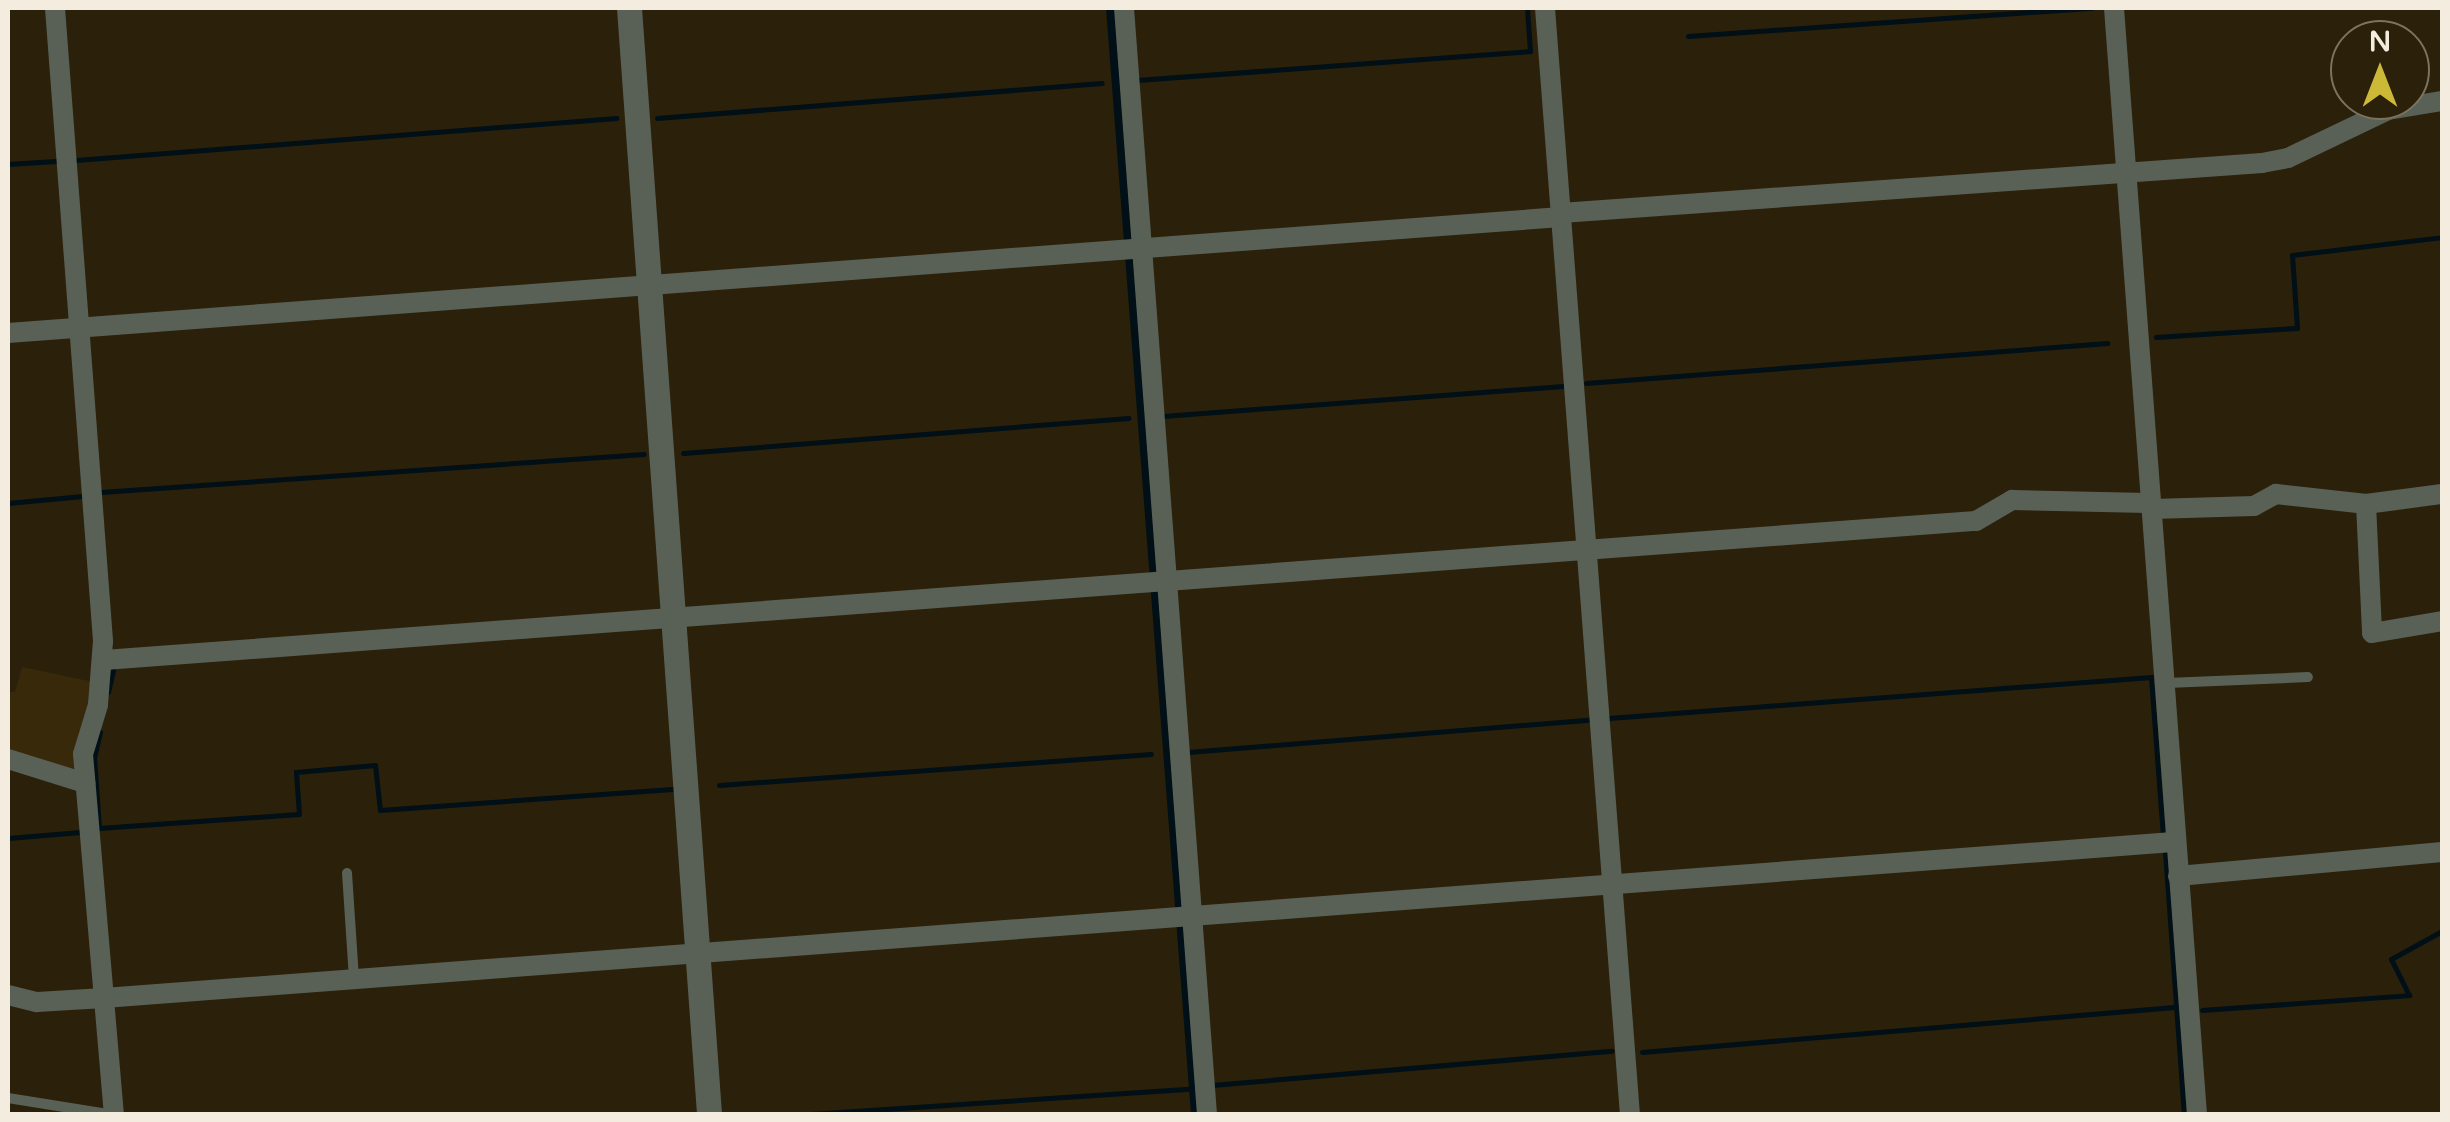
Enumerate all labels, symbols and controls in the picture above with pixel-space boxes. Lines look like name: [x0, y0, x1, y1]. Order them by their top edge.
north arrow: [2330, 20, 2430, 120]
text: N: [2369, 25, 2391, 59]

